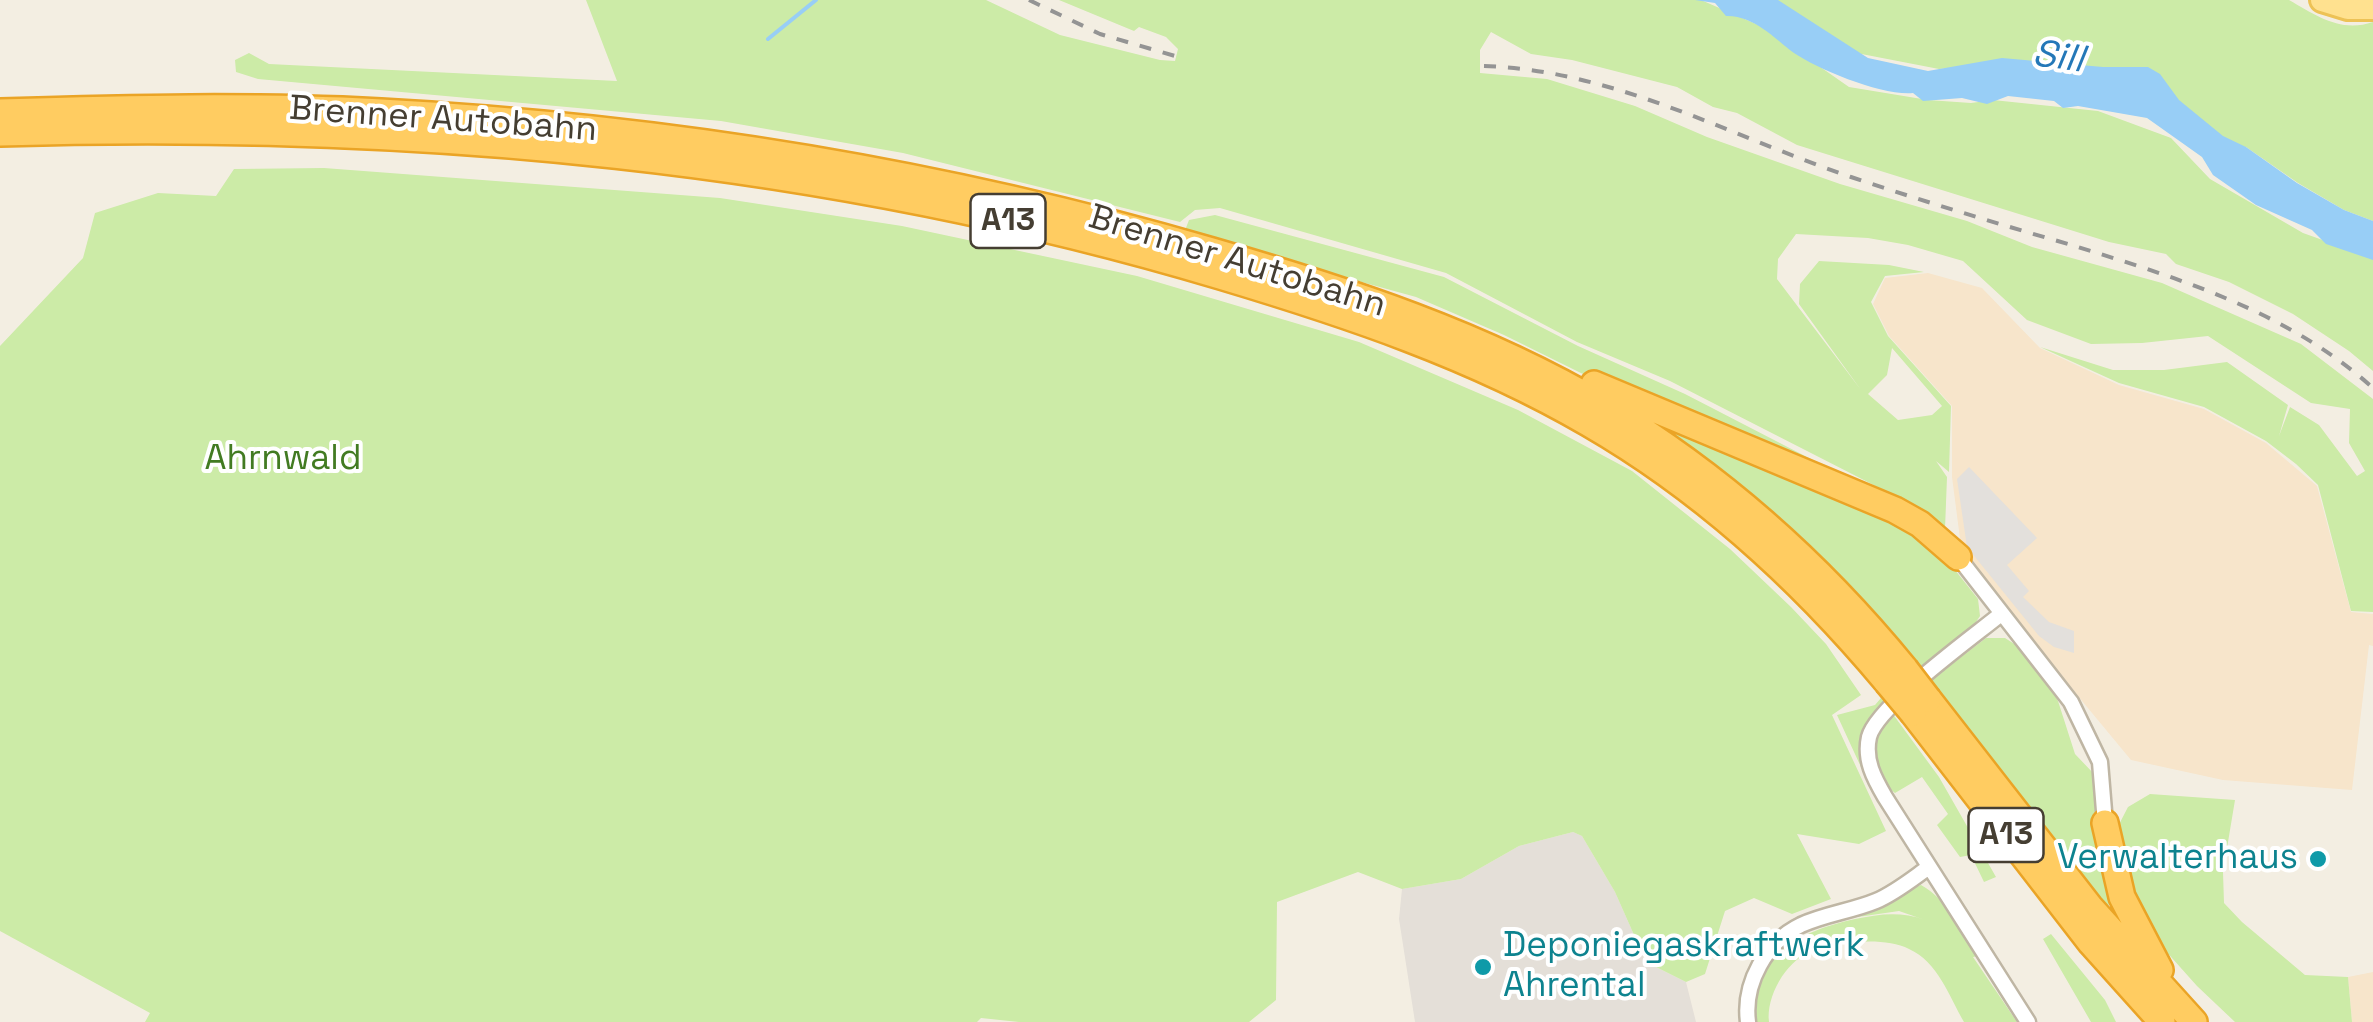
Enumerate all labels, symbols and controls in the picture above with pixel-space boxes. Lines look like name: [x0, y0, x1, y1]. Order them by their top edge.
water label: Sill: [2029, 32, 2087, 84]
street label: Brenner Autobahn: [288, 88, 598, 152]
road number: A13: [970, 194, 1046, 248]
street label: Brenner Autobahn: [1083, 197, 1391, 327]
park label: Ahrnwald: [205, 439, 361, 481]
road number: A13: [1968, 808, 2044, 862]
place label: Verwalterhaus: [2057, 838, 2298, 880]
marker: Verwalterhaus: [2307, 848, 2329, 870]
place label: Deponiegaskraftwerk Ahrental: [1503, 926, 1865, 1008]
marker: Deponiegaskraftwerk Ahrental: [1472, 956, 1494, 978]

